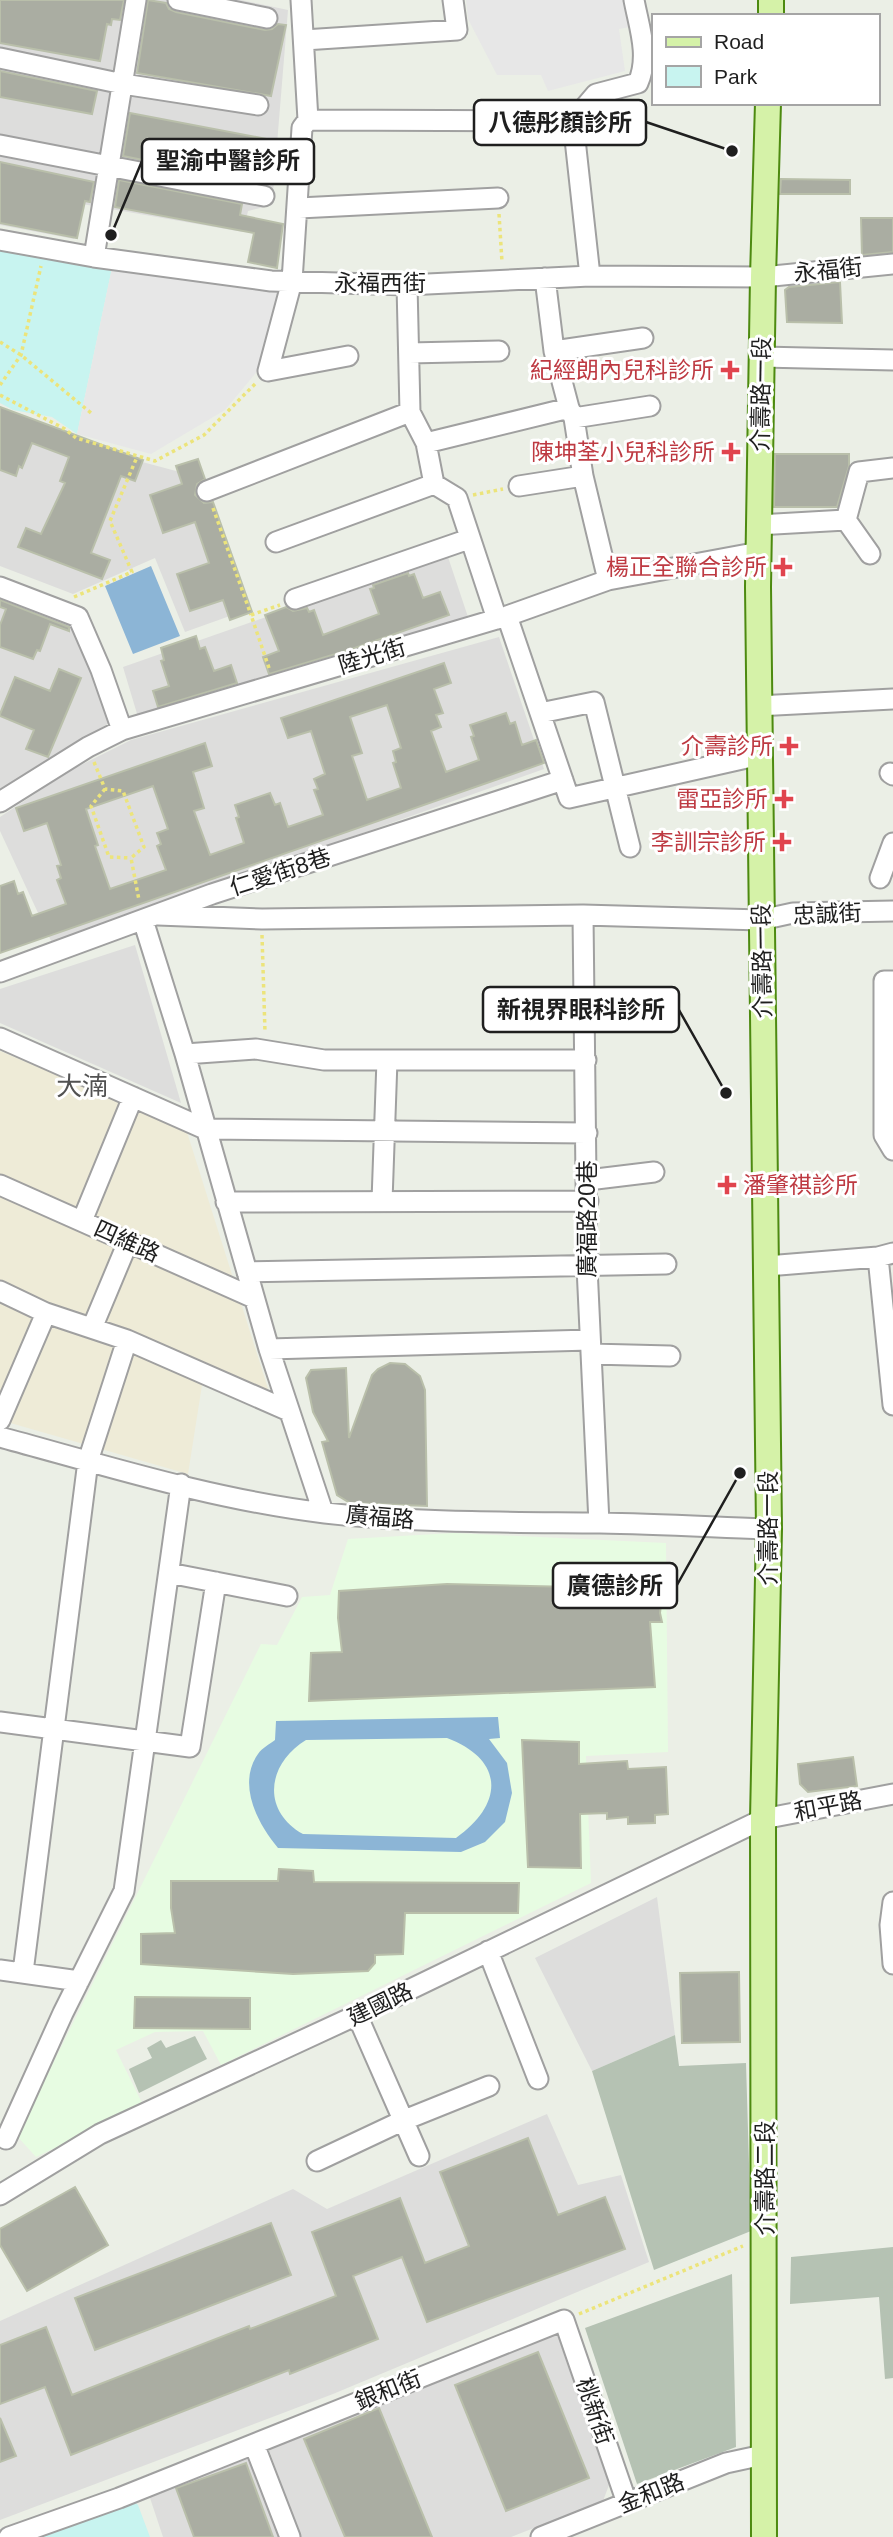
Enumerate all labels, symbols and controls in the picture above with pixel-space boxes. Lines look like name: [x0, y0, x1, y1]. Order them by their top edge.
legend: [652, 14, 879, 105]
text: Road: [714, 30, 764, 53]
text: Park: [714, 65, 758, 88]
callout: 八德彤顏診所: [474, 100, 646, 145]
text: 八德彤顏診所: [488, 109, 632, 136]
callout: 聖渝中醫診所: [142, 139, 314, 184]
text: 聖渝中醫診所: [156, 147, 300, 174]
street label: 永福街: [792, 253, 864, 287]
street label: 永福西街: [334, 270, 426, 296]
street label: 介壽路一段: [747, 336, 775, 452]
place label: 紀經朗內兒科診所: [530, 357, 714, 383]
marker: 紀經朗內兒科診所: [720, 360, 740, 380]
place label: 陳坤荃小兒科診所: [531, 439, 715, 465]
marker: 陳坤荃小兒科診所: [721, 442, 741, 462]
place label: 楊正全聯合診所: [606, 554, 767, 580]
marker: 楊正全聯合診所: [773, 557, 793, 577]
street label: 陸光街: [335, 633, 409, 679]
place label: 介壽診所: [681, 733, 773, 759]
marker: 介壽診所: [779, 736, 799, 756]
place label: 雷亞診所: [676, 786, 768, 812]
marker: 雷亞診所: [774, 789, 794, 809]
place label: 李訓宗診所: [651, 829, 766, 855]
marker: 李訓宗診所: [772, 832, 792, 852]
street label: 仁愛街8巷: [226, 843, 334, 901]
street label: 忠誠街: [792, 899, 862, 929]
street label: 介壽路一段: [748, 903, 776, 1019]
callout: 新視界眼科診所: [483, 987, 679, 1032]
text: 新視界眼科診所: [497, 996, 665, 1023]
district label: 大湳: [56, 1071, 108, 1101]
street label: 廣福路20巷: [574, 1160, 600, 1278]
place label: 潘肇祺診所: [743, 1172, 858, 1198]
marker: 潘肇祺診所: [717, 1175, 737, 1195]
street label: 四維路: [90, 1215, 164, 1267]
street label: 介壽路一段: [755, 1471, 781, 1586]
street label: 廣福路: [344, 1501, 416, 1533]
callout: 廣德診所: [553, 1563, 677, 1608]
text: 廣德診所: [567, 1572, 663, 1599]
street label: 和平路: [792, 1787, 864, 1825]
street label: 建國路: [343, 1977, 417, 2031]
street label: 介壽路二段: [752, 2121, 778, 2236]
street label: 銀和街: [351, 2365, 425, 2415]
street label: 桃新街: [571, 2374, 619, 2448]
street label: 金和路: [614, 2468, 688, 2518]

